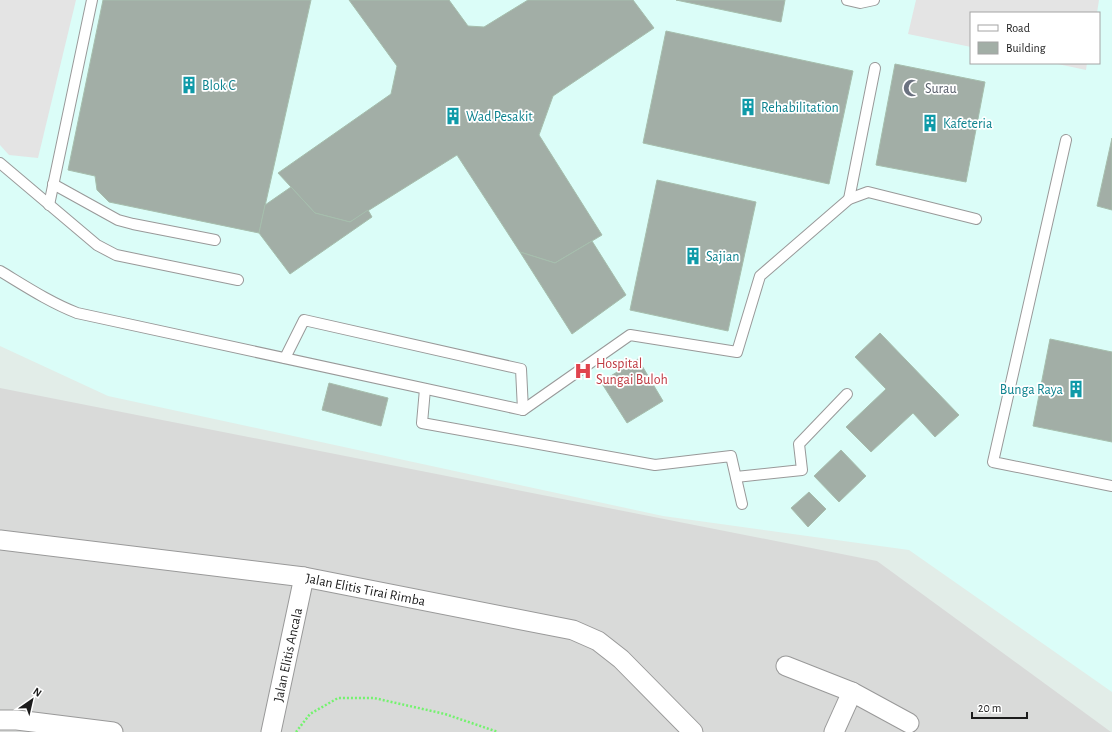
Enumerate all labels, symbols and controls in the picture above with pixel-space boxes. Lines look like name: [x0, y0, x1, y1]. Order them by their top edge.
legend: [970, 12, 1100, 64]
text: Road: [1006, 22, 1030, 34]
text: Building: [1006, 42, 1046, 54]
building icon: Blok C: [179, 75, 199, 95]
mosque icon: Surau: [902, 78, 922, 98]
place label: Blok C: [202, 79, 236, 93]
place label: Surau: [925, 82, 957, 96]
building icon: Rehabilitation: [738, 97, 758, 117]
place label: Rehabilitation: [761, 101, 839, 115]
building icon: Wad Pesakit: [443, 106, 463, 126]
place label: Wad Pesakit: [466, 110, 533, 124]
building icon: Kafeteria: [920, 113, 940, 133]
place label: Kafeteria: [943, 117, 993, 131]
building icon: Sajian: [683, 246, 703, 266]
place label: Sajian: [706, 250, 739, 264]
place label: Hospital Sungai Buloh: [596, 357, 668, 387]
hospital icon: Hospital Sungai Buloh: [573, 361, 593, 381]
building icon: Bunga Raya: [1066, 379, 1086, 399]
place label: Bunga Raya: [1000, 383, 1064, 397]
street label: Jalan Elitis Tirai Rimba: [304, 571, 427, 609]
street label: Jalan Elitis Ancala: [272, 606, 305, 703]
north arrow: [12, 680, 52, 720]
text: N: [31, 685, 44, 699]
scale bar: [972, 694, 1027, 720]
text: 20 m: [978, 702, 1001, 714]

